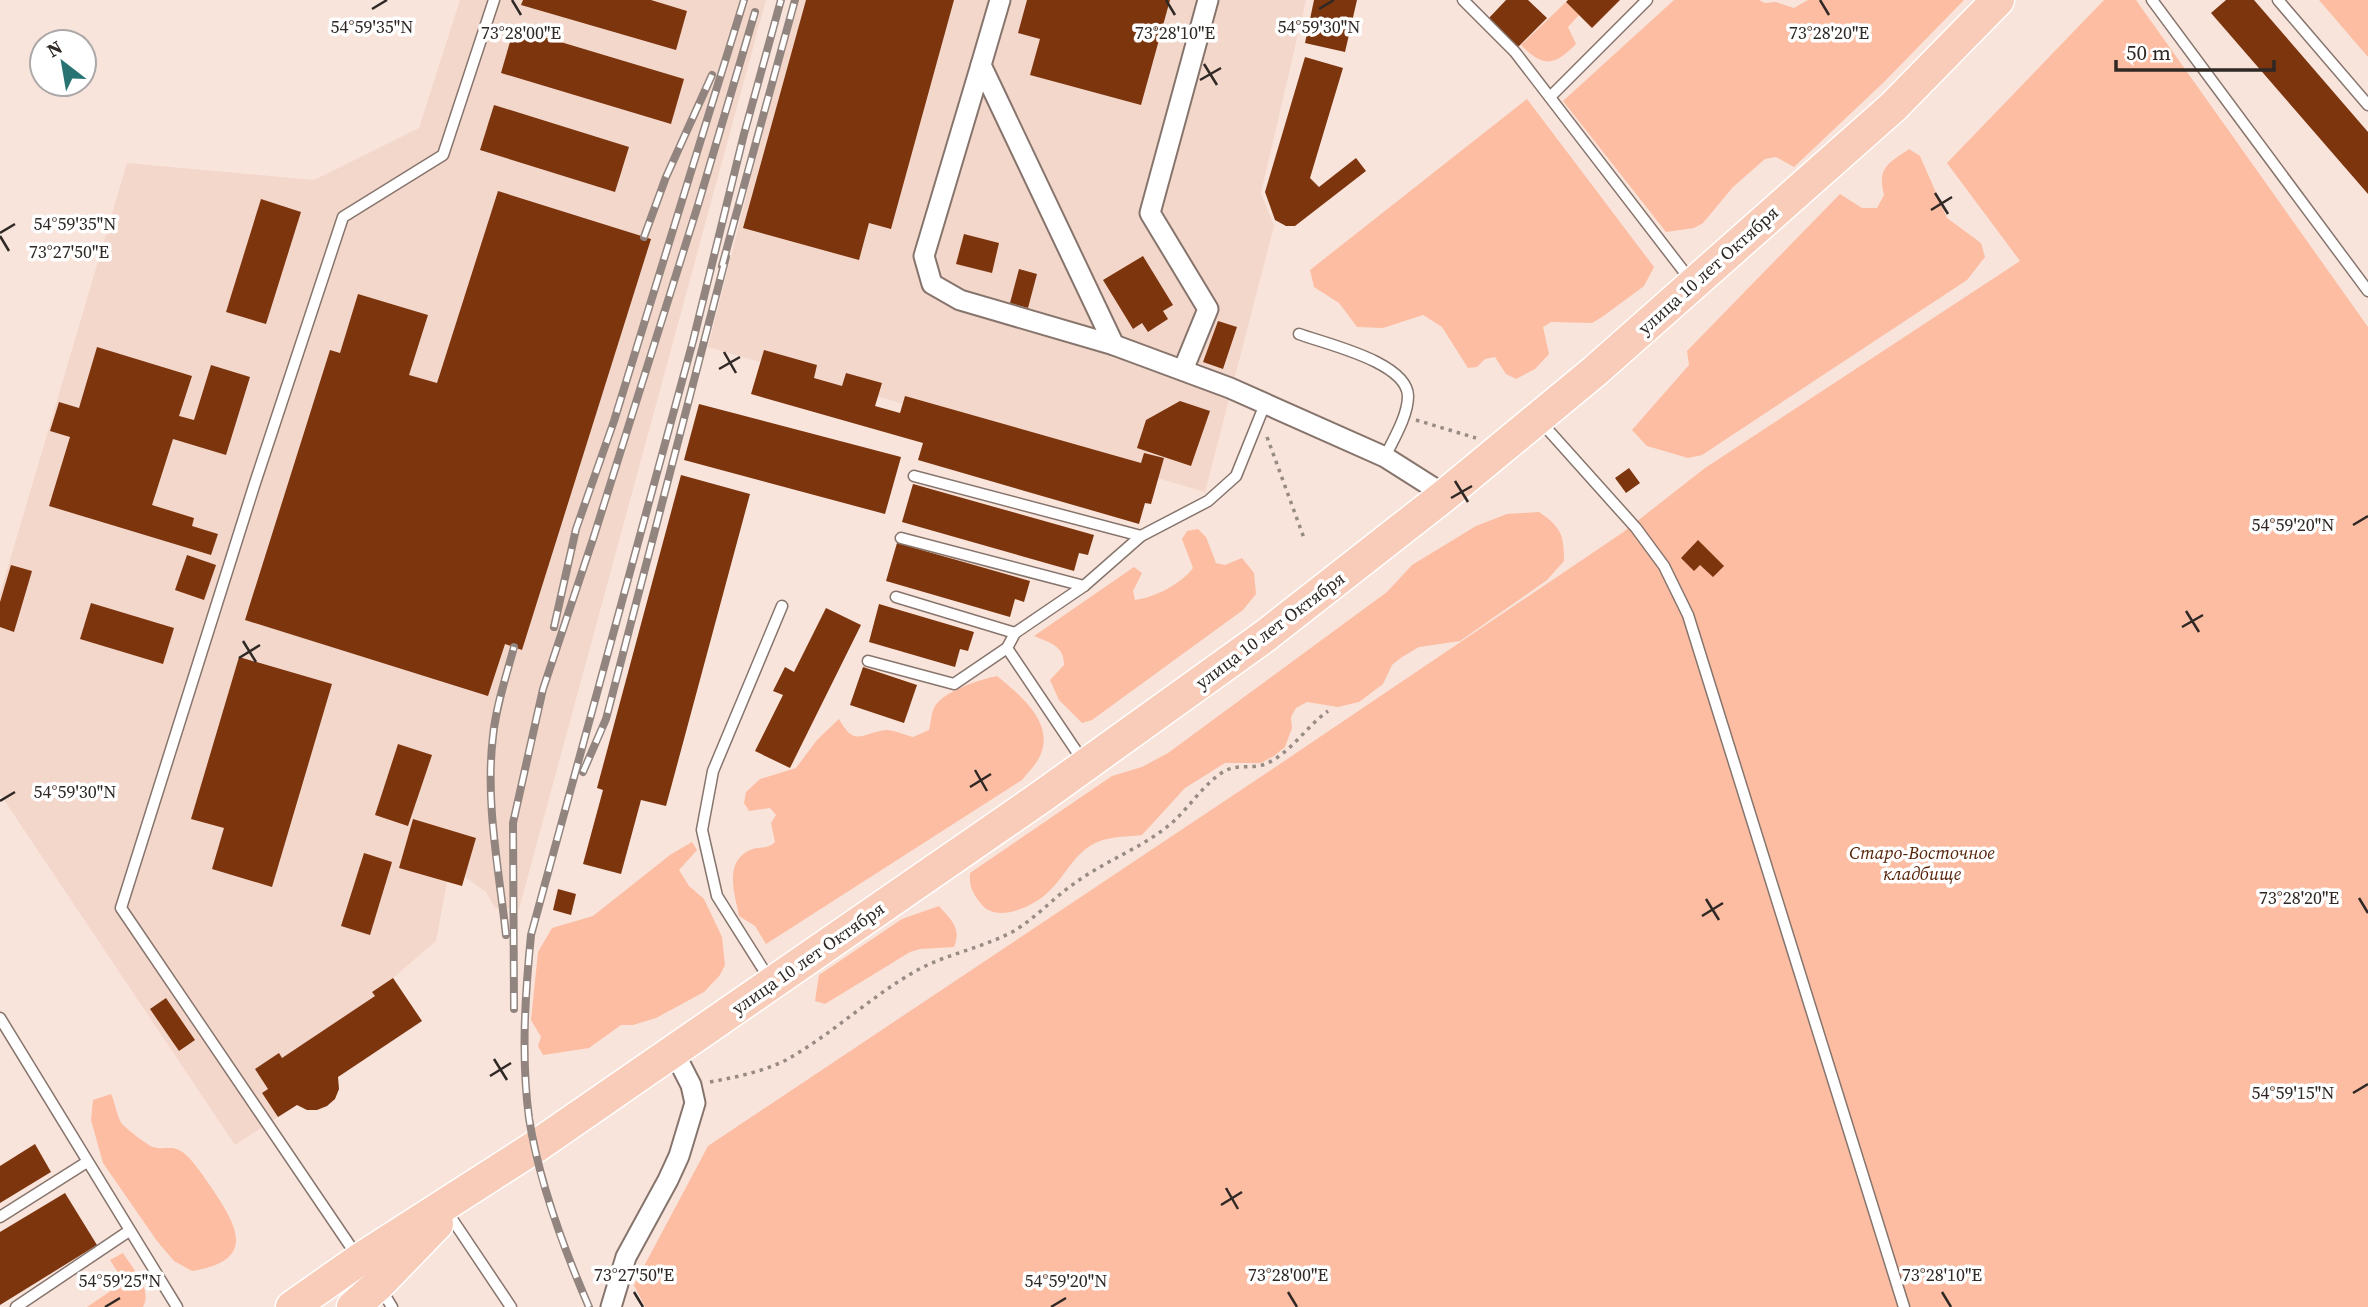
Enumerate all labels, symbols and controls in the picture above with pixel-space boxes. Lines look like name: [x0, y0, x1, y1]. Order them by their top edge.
text: 54°59'35"N: [331, 14, 413, 39]
text: 54°59'30"N: [1278, 14, 1360, 39]
text: 73°28'00"E: [481, 20, 561, 45]
text: 73°28'10"E: [1135, 20, 1215, 45]
text: 73°28'20"E: [1789, 20, 1869, 45]
north arrow: [28, 28, 98, 98]
scale bar: [2116, 28, 2274, 72]
text: N: [42, 34, 67, 63]
text: 50 m: [2126, 38, 2171, 67]
street label: улица 10 лет Октября: [1632, 200, 1784, 340]
text: 54°59'35"N: [34, 211, 116, 236]
text: 73°27'50"E: [29, 239, 109, 264]
text: 54°59'20"N: [2252, 512, 2334, 537]
street label: улица 10 лет Октября: [1190, 566, 1350, 694]
text: 54°59'30"N: [34, 779, 116, 804]
park label: Старо-Восточное кладбище: [1849, 840, 1995, 886]
text: 73°28'20"E: [2259, 885, 2339, 910]
street label: улица 10 лет Октября: [727, 896, 889, 1020]
text: 54°59'15"N: [2252, 1080, 2334, 1105]
text: 73°27'50"E: [594, 1262, 674, 1287]
text: 73°28'00"E: [1248, 1262, 1328, 1287]
text: 73°28'10"E: [1902, 1262, 1982, 1287]
text: 54°59'25"N: [79, 1268, 161, 1293]
text: 54°59'20"N: [1025, 1268, 1107, 1293]

